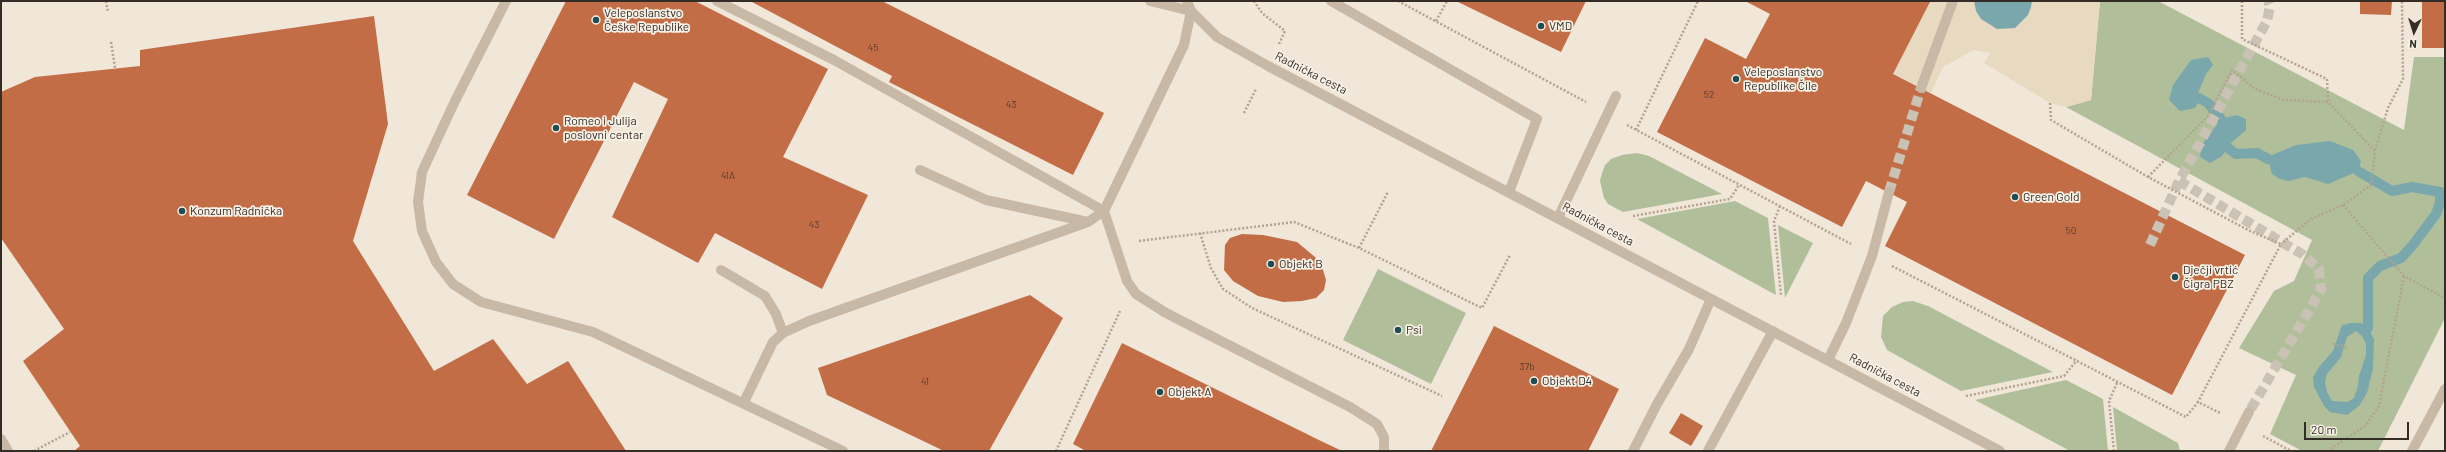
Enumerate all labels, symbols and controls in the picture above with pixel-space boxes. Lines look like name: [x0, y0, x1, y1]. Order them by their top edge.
place label: Veleposlanstvo Češke Republike: [604, 6, 689, 34]
north arrow: [2394, 12, 2434, 52]
marker: Veleposlanstvo Češke Republike: [591, 15, 601, 25]
place label: VMD: [1549, 19, 1572, 33]
marker: VMD: [1536, 21, 1546, 31]
text: N: [2409, 38, 2417, 51]
house number: 45: [868, 42, 878, 54]
street label: Radnička cesta: [1273, 49, 1349, 97]
place label: Veleposlanstvo Republike Čile: [1744, 65, 1822, 93]
marker: Veleposlanstvo Republike Čile: [1731, 74, 1741, 84]
house number: 52: [1704, 89, 1714, 101]
house number: 43: [1006, 99, 1016, 111]
place label: Romeo i Julija poslovni centar: [564, 114, 643, 142]
marker: Romeo i Julija poslovni centar: [551, 123, 561, 133]
house number: 41A: [721, 170, 735, 182]
place label: Green Gold: [2023, 190, 2080, 204]
marker: Green Gold: [2010, 192, 2020, 202]
street label: Radnička cesta: [1560, 199, 1636, 249]
place label: Konzum Radnička: [190, 204, 282, 218]
marker: Konzum Radnička: [177, 206, 187, 216]
house number: 43: [809, 219, 819, 231]
house number: 50: [2066, 225, 2076, 237]
place label: Objekt B: [1279, 257, 1323, 271]
marker: Objekt B: [1266, 259, 1276, 269]
place label: Dječji vrtić Čigra PBZ: [2183, 263, 2238, 291]
marker: Dječji vrtić Čigra PBZ: [2170, 272, 2180, 282]
place label: Psi: [1406, 323, 1422, 337]
marker: Psi: [1393, 325, 1403, 335]
street label: Radnička cesta: [1847, 350, 1923, 400]
house number: 37b: [1519, 361, 1535, 373]
place label: Objekt D4: [1542, 374, 1592, 388]
house number: 41: [921, 376, 929, 388]
marker: Objekt D4: [1529, 376, 1539, 386]
place label: Objekt A: [1168, 385, 1211, 399]
marker: Objekt A: [1155, 387, 1165, 397]
scale bar: [2306, 414, 2411, 440]
text: 20 m: [2311, 422, 2337, 436]

